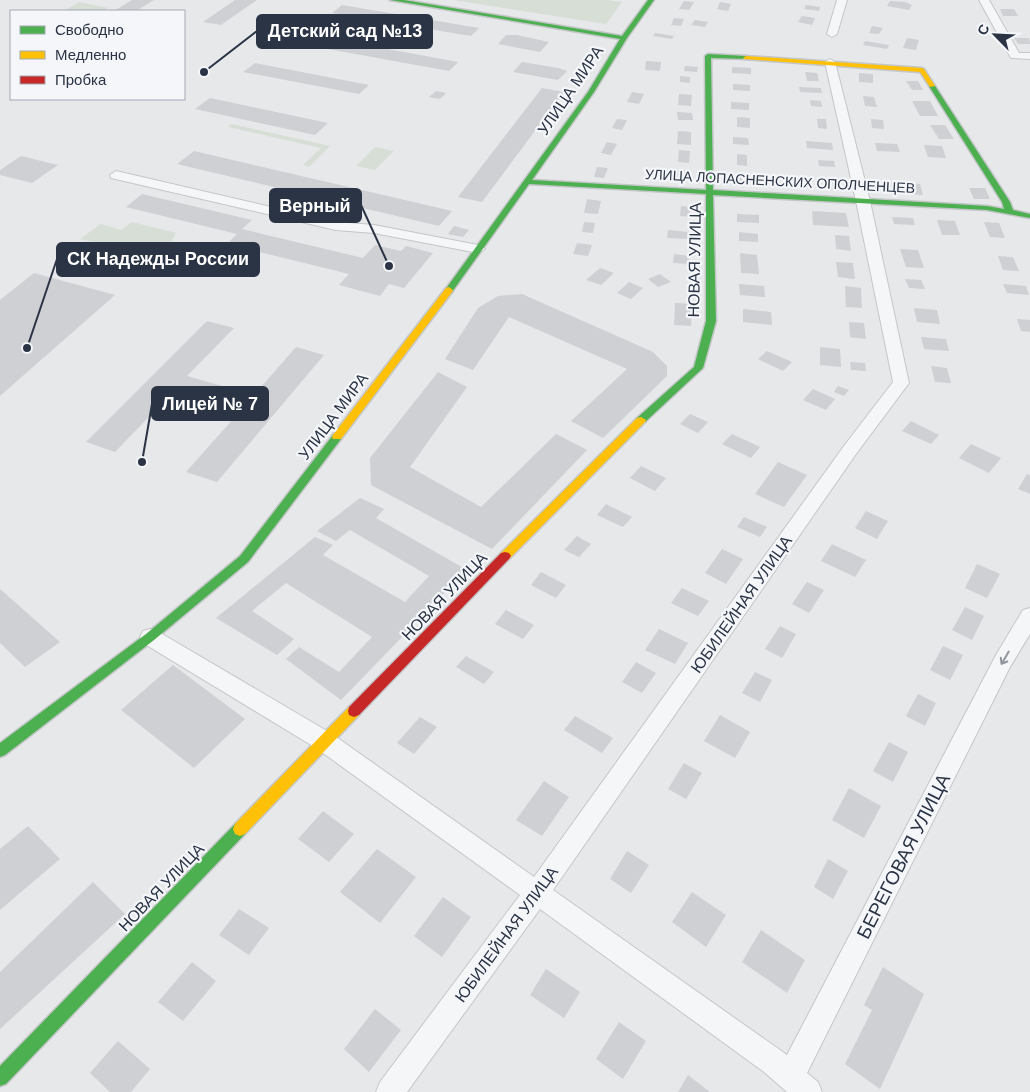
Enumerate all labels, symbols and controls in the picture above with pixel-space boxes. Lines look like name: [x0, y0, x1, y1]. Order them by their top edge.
legend: [10, 10, 185, 100]
north arrow: [970, 10, 1020, 60]
callout: Детский сад №13: [257, 15, 432, 48]
text: Свободно: [55, 21, 124, 38]
text: Детский сад №13: [268, 21, 422, 41]
text: С: [974, 22, 992, 38]
street label: УЛИЦА МИРА: [534, 42, 607, 138]
text: Медленно: [55, 46, 126, 63]
text: Пробка: [55, 71, 107, 88]
street label: УЛИЦА ЛОПАСНЕНСКИХ ОПОЛЧЕНЦЕВ: [645, 166, 915, 196]
callout: Верный: [270, 189, 361, 222]
text: Верный: [279, 196, 351, 216]
street label: НОВАЯ УЛИЦА: [685, 202, 704, 318]
callout: СК Надежды России: [57, 243, 259, 276]
text: СК Надежды России: [67, 249, 249, 269]
street label: УЛИЦА МИРА: [295, 370, 372, 463]
callout: Лицей № 7: [152, 387, 268, 420]
text: Лицей № 7: [162, 394, 258, 414]
street label: ЮБИЛЕЙНАЯ УЛИЦА: [687, 532, 795, 676]
street label: НОВАЯ УЛИЦА: [398, 549, 491, 644]
one-way arrow: [1000, 651, 1010, 666]
street label: БЕРЕГОВАЯ УЛИЦА: [853, 770, 954, 942]
street label: НОВАЯ УЛИЦА: [115, 840, 208, 935]
street label: ЮБИЛЕЙНАЯ УЛИЦА: [451, 862, 561, 1005]

